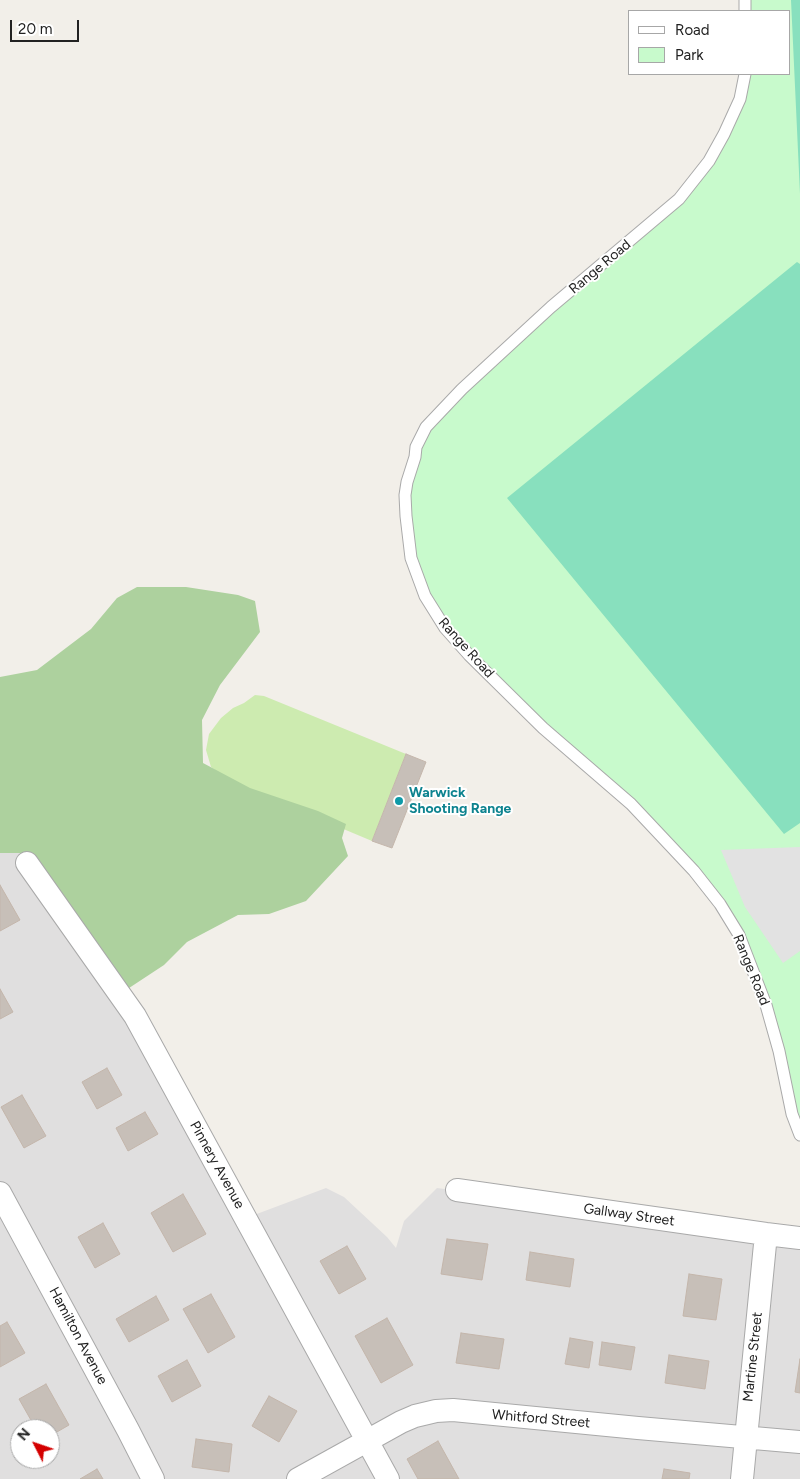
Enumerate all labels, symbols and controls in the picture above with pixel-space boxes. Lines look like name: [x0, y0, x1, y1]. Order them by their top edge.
scale bar: [12, 10, 81, 42]
legend: [628, 10, 790, 75]
text: 20 m: [18, 20, 52, 38]
text: Road: [675, 21, 710, 39]
text: Park: [675, 46, 704, 64]
street label: Range Road: [566, 236, 634, 298]
street label: Range Road: [435, 614, 497, 682]
place label: Warwick Shooting Range: [409, 785, 511, 818]
marker: Warwick Shooting Range: [393, 795, 405, 807]
street label: Range Road: [729, 932, 773, 1008]
street label: Pinnery Avenue: [186, 1118, 248, 1212]
street label: Gallway Street: [582, 1200, 676, 1230]
street label: Hamilton Avenue: [45, 1284, 111, 1388]
street label: Martine Street: [740, 1311, 766, 1403]
street label: Whitford Street: [491, 1406, 591, 1432]
north arrow: [10, 1419, 60, 1469]
text: N: [14, 1425, 34, 1444]

